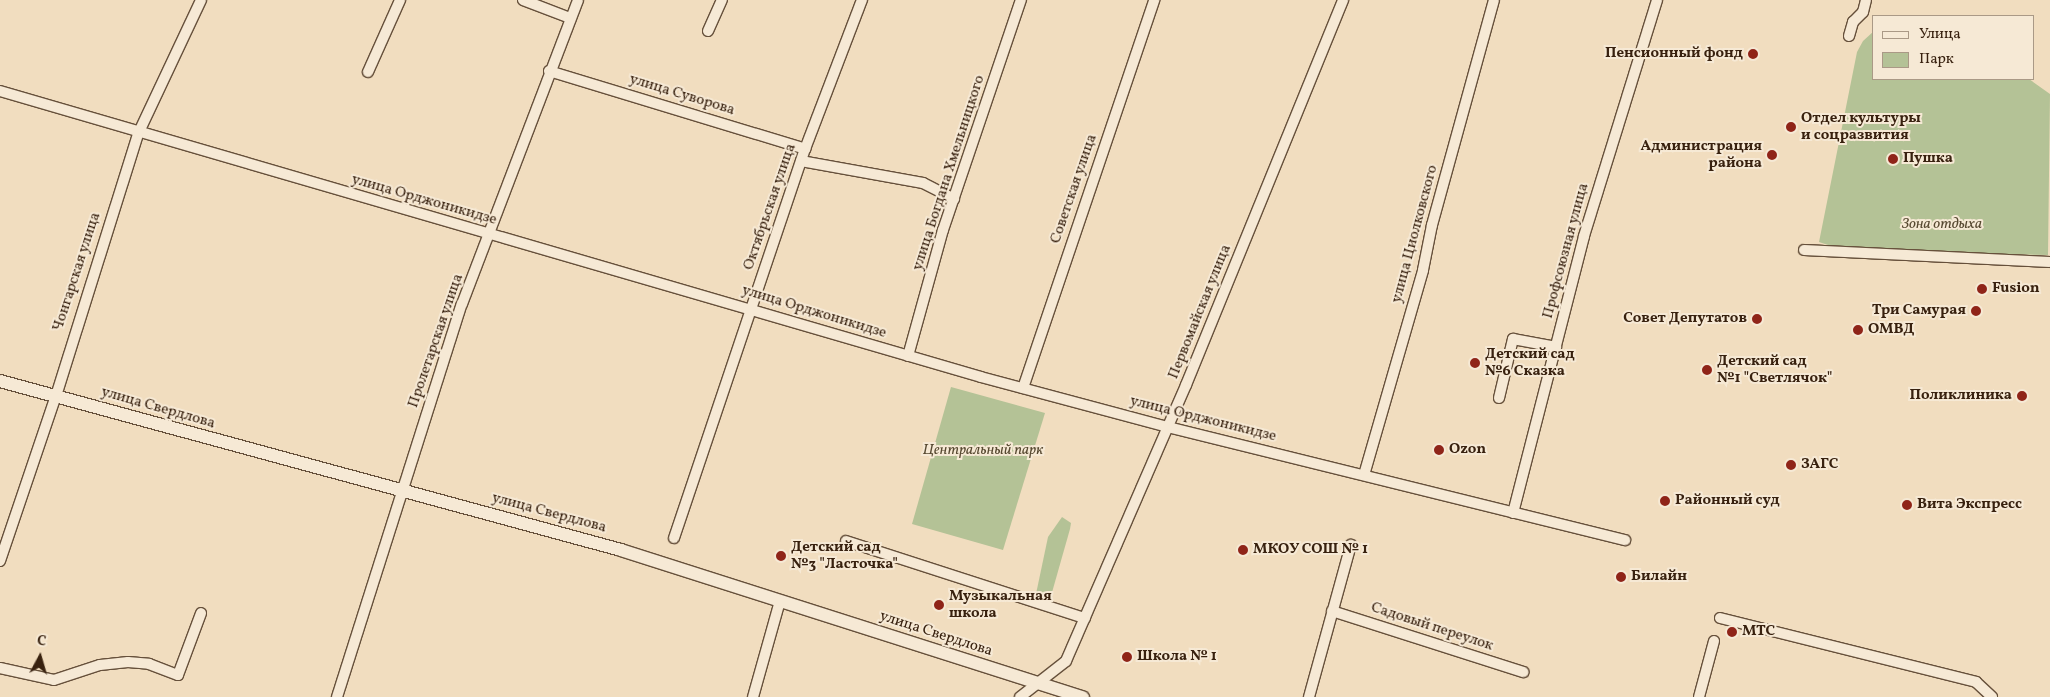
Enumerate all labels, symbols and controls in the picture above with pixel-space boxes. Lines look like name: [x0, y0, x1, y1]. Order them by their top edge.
legend: [1872, 15, 2035, 80]
text: Улица: [1919, 24, 1961, 45]
place label: Пенсионный фонд: [1605, 45, 1743, 63]
marker: Пенсионный фонд: [1747, 48, 1759, 60]
text: Парк: [1919, 49, 1954, 70]
street label: улица Суворова: [627, 70, 737, 120]
street label: улица Богдана Хмельницкого: [909, 73, 989, 273]
place label: Отдел культуры и соцразвития: [1801, 109, 1921, 144]
marker: Отдел культуры и соцразвития: [1785, 121, 1797, 133]
street label: Советская улица: [1047, 132, 1101, 246]
place label: Администрация района: [1640, 137, 1762, 172]
street label: Октябрьская улица: [740, 141, 800, 273]
marker: Администрация района: [1766, 149, 1778, 161]
place label: Пушка: [1903, 150, 1953, 168]
marker: Пушка: [1887, 153, 1899, 165]
street label: улица Циолковского: [1388, 163, 1442, 305]
street label: улица Орджоникидзе: [349, 171, 499, 229]
street label: Профсоюзная улица: [1539, 181, 1593, 321]
street label: Чонгарская улица: [49, 210, 105, 334]
park label: Зона отдыха: [1902, 216, 1982, 234]
street label: Первомайская улица: [1165, 242, 1235, 382]
street label: Пролетарская улица: [405, 272, 467, 410]
place label: Fusion: [1992, 280, 2040, 298]
street label: улица Орджоникидзе: [740, 281, 888, 343]
marker: Fusion: [1976, 283, 1988, 295]
place label: Три Самурая: [1872, 302, 1966, 320]
marker: Три Самурая: [1970, 305, 1982, 317]
place label: Совет Депутатов: [1623, 310, 1747, 328]
marker: Совет Депутатов: [1751, 313, 1763, 325]
place label: ОМВД: [1868, 321, 1915, 339]
marker: ОМВД: [1852, 324, 1864, 336]
place label: Детский сад №6 Сказка: [1485, 345, 1575, 380]
place label: Детский сад №1 "Светлячок": [1717, 352, 1832, 387]
marker: Детский сад №6 Сказка: [1469, 357, 1481, 369]
marker: Детский сад №1 "Светлячок": [1701, 364, 1713, 376]
street label: улица Свердлова: [99, 383, 217, 433]
place label: Поликлиника: [1909, 387, 2012, 405]
marker: Поликлиника: [2016, 390, 2028, 402]
street label: улица Орджоникидзе: [1128, 392, 1278, 446]
place label: Ozon: [1449, 441, 1486, 459]
park label: Центральный парк: [923, 442, 1043, 460]
marker: Ozon: [1433, 444, 1445, 456]
place label: ЗАГС: [1801, 456, 1838, 474]
marker: ЗАГС: [1785, 459, 1797, 471]
street label: улица Свердлова: [490, 489, 608, 537]
place label: Районный суд: [1675, 492, 1780, 510]
marker: Районный суд: [1659, 495, 1671, 507]
place label: Вита Экспресс: [1917, 496, 2022, 514]
marker: Вита Экспресс: [1901, 499, 1913, 511]
place label: Детский сад №3 "Ласточка": [791, 538, 898, 573]
place label: МКОУ СОШ № 1: [1253, 541, 1368, 559]
marker: МКОУ СОШ № 1: [1237, 544, 1249, 556]
marker: Детский сад №3 "Ласточка": [775, 550, 787, 562]
place label: Билайн: [1631, 568, 1687, 586]
marker: Билайн: [1615, 571, 1627, 583]
place label: Музыкальная школа: [949, 587, 1052, 622]
marker: Музыкальная школа: [933, 599, 945, 611]
street label: Садовый переулок: [1369, 599, 1495, 655]
street label: улица Свердлова: [877, 607, 995, 661]
place label: МТС: [1742, 623, 1775, 641]
marker: МТС: [1726, 626, 1738, 638]
north arrow: [15, 632, 65, 682]
text: С: [36, 632, 47, 652]
place label: Школа № 1: [1137, 648, 1217, 666]
marker: Школа № 1: [1121, 651, 1133, 663]

